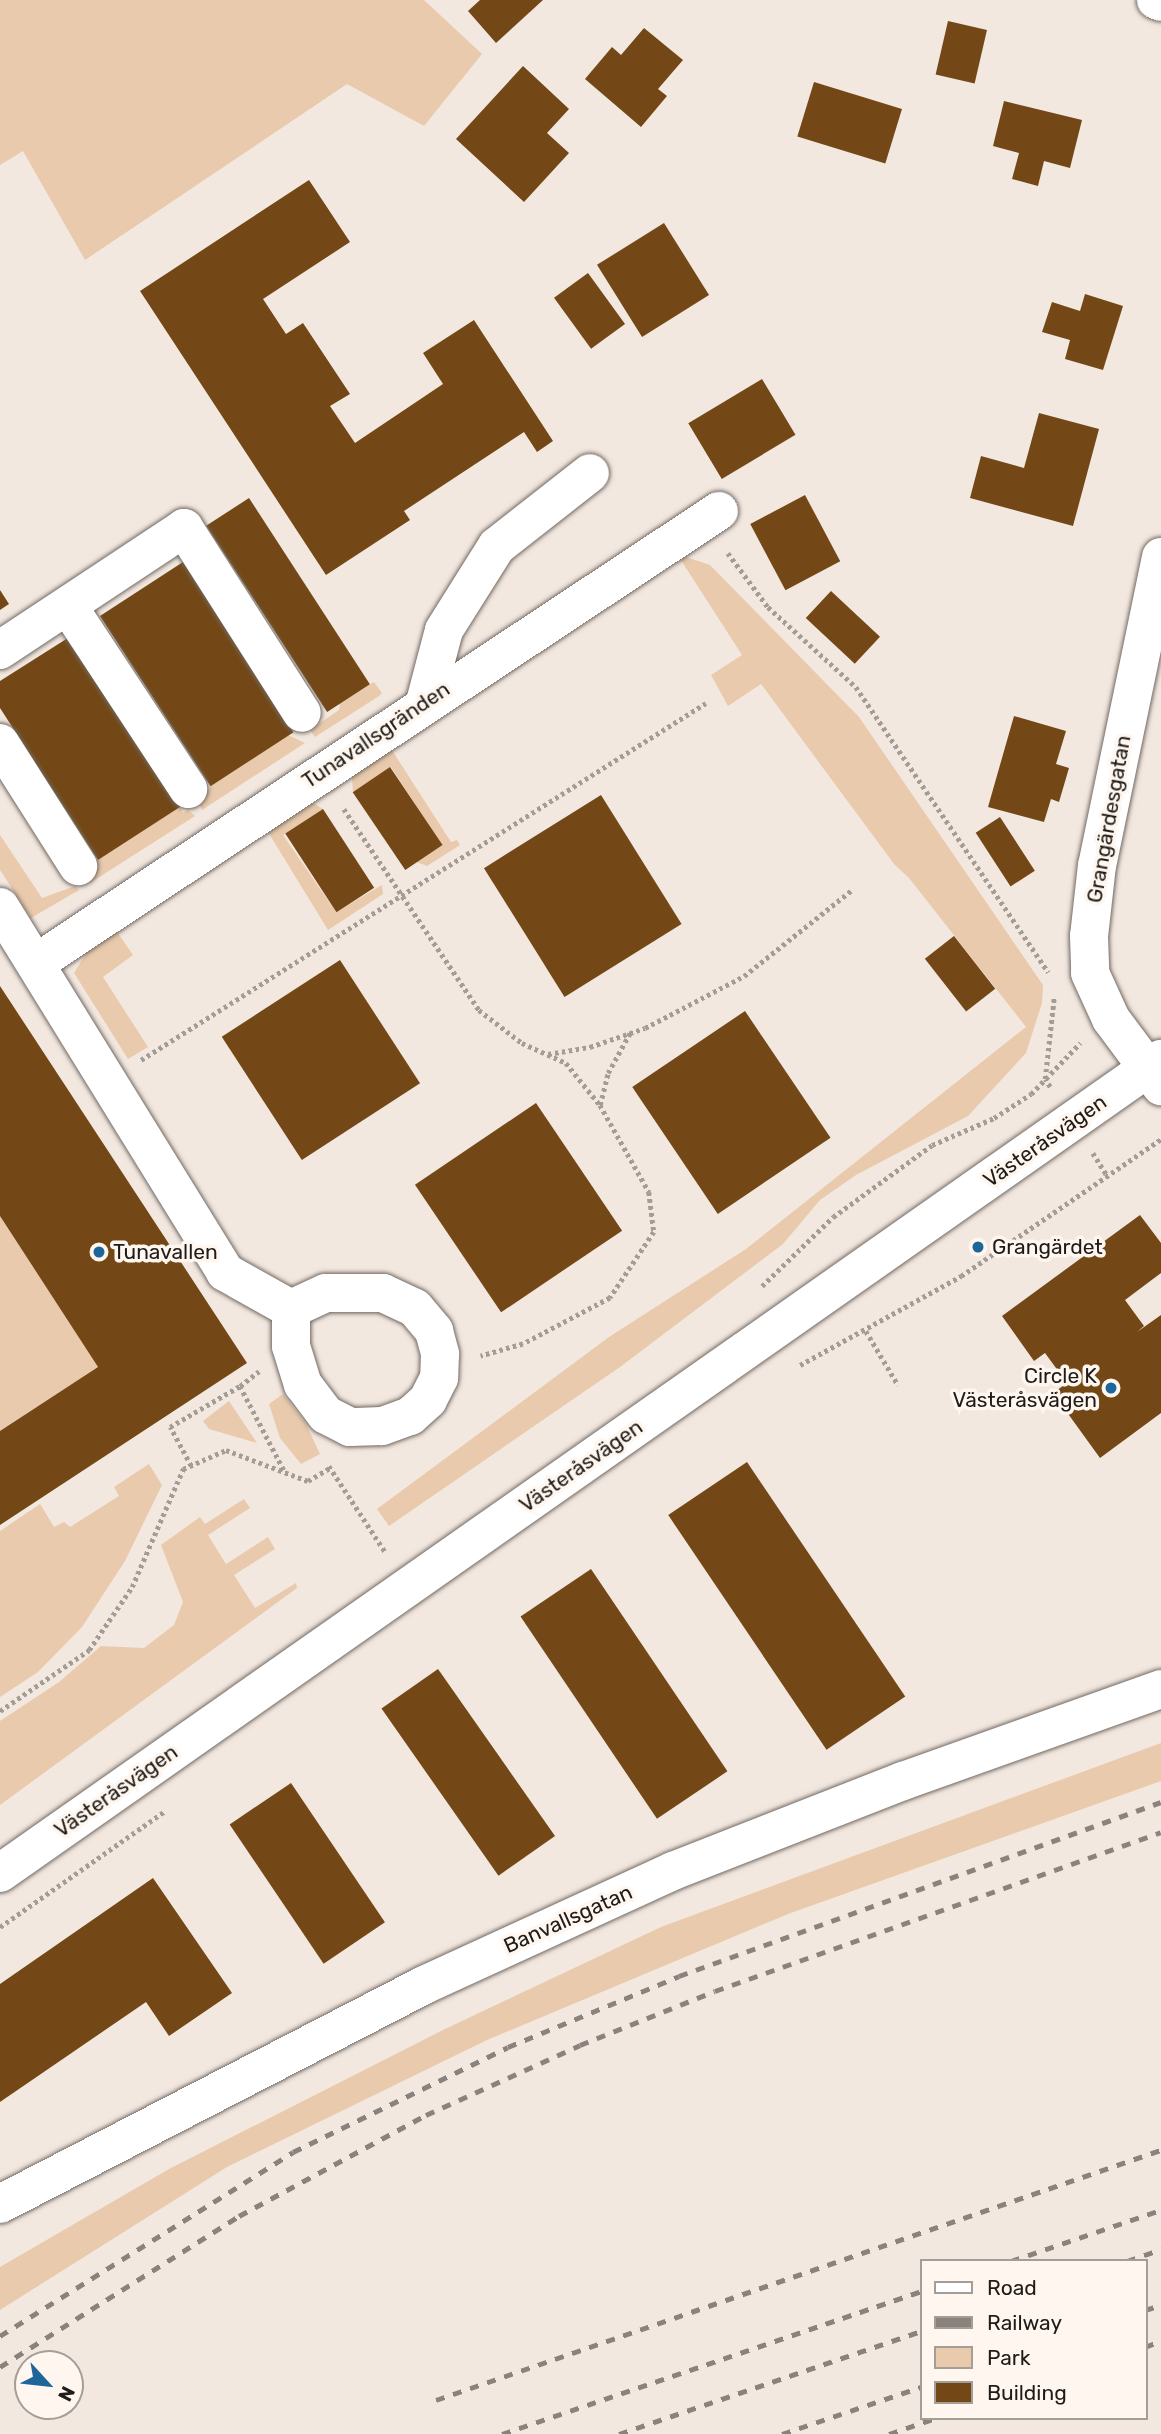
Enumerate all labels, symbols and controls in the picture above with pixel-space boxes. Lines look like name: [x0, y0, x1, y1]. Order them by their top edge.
street label: Tunavallsgränden: [297, 676, 455, 794]
street label: Grangärdesgatan: [1082, 733, 1136, 905]
street label: Västeråsvägen: [979, 1089, 1111, 1193]
place label: Grangärdet: [992, 1234, 1103, 1260]
place label: Tunavallen: [113, 1239, 218, 1265]
marker: Grangärdet: [970, 1239, 986, 1255]
marker: Tunavallen: [91, 1244, 107, 1260]
place label: Circle K Västeråsvägen: [953, 1363, 1097, 1413]
marker: Circle K Västeråsvägen: [1103, 1380, 1119, 1396]
street label: Västeråsvägen: [515, 1414, 647, 1518]
street label: Västeråsvägen: [50, 1739, 182, 1843]
street label: Banvallsgatan: [500, 1879, 636, 1959]
legend: [920, 2259, 1147, 2420]
text: Road: [987, 2275, 1037, 2300]
text: Railway: [987, 2310, 1062, 2335]
text: Park: [987, 2345, 1031, 2370]
north arrow: [14, 2350, 84, 2420]
text: Building: [987, 2380, 1067, 2405]
text: N: [53, 2383, 80, 2405]

